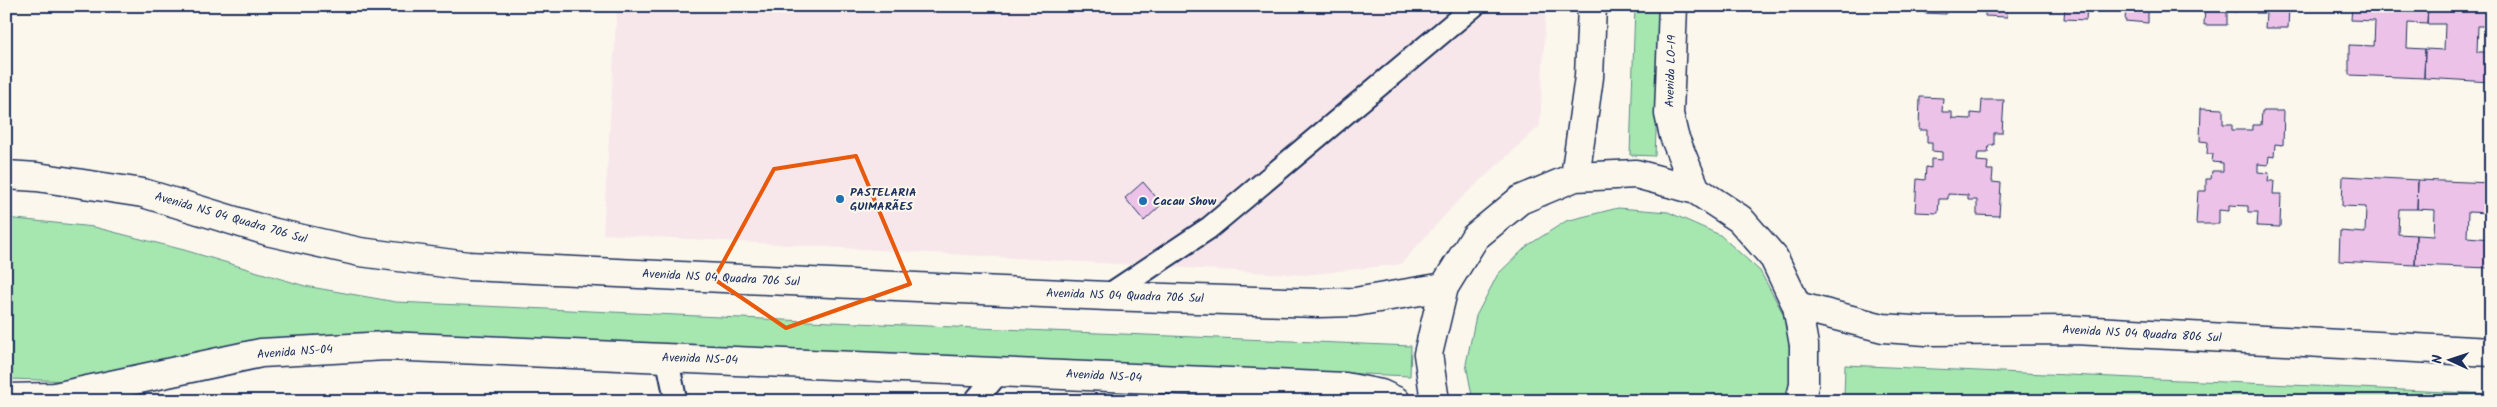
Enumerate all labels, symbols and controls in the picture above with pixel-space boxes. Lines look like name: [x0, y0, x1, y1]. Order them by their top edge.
street label: Avenida LO-19: [1660, 34, 1682, 108]
place label: PASTELARIA GUIMARÃES: [850, 183, 917, 216]
street label: Avenida NS 04 Quadra 706 Sul: [153, 187, 310, 249]
place label: Cacau Show: [1153, 192, 1217, 211]
marker: PASTELARIA GUIMARÃES: [834, 193, 846, 205]
marker: Cacau Show: [1137, 195, 1149, 207]
street label: Avenida NS 04 Quadra 706 Sul: [642, 264, 800, 292]
street label: Avenida NS 04 Quadra 706 Sul: [1046, 284, 1204, 308]
street label: Avenida NS 04 Quadra 806 Sul: [2062, 320, 2222, 348]
north arrow: [2424, 334, 2474, 384]
street label: Avenida NS-04: [256, 340, 334, 364]
street label: Avenida NS-04: [662, 348, 739, 370]
text: N: [2427, 354, 2449, 364]
street label: Avenida NS-04: [1066, 365, 1143, 387]

